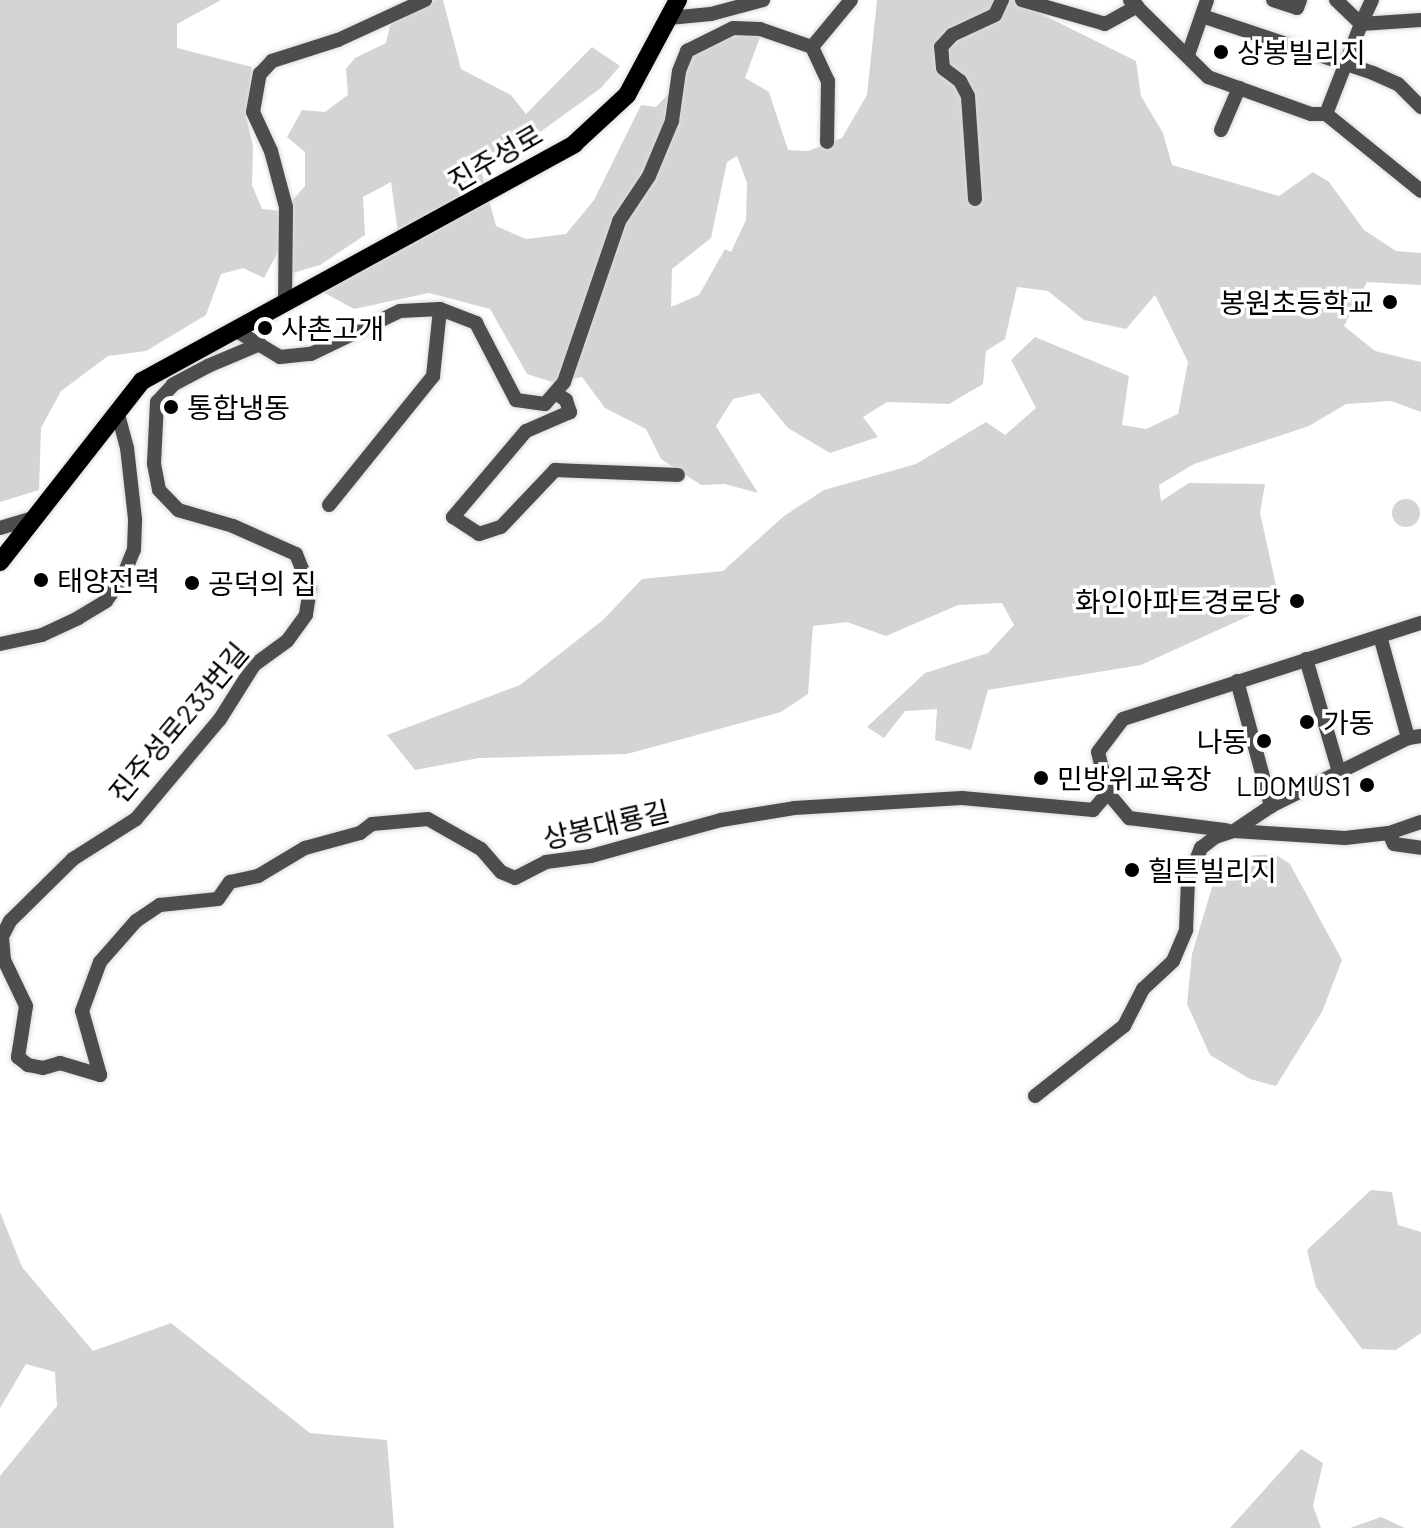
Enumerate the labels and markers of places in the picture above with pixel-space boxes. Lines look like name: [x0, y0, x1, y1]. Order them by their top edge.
place label: 상봉빌리지: [1237, 35, 1366, 69]
marker: 상봉빌리지: [1212, 43, 1230, 61]
place label: 봉원초등학교: [1219, 285, 1374, 319]
marker: 봉원초등학교: [1381, 293, 1399, 311]
place label: 사촌고개: [281, 311, 384, 345]
marker: 사촌고개: [256, 319, 274, 337]
place label: 통합냉동: [187, 390, 290, 424]
marker: 통합냉동: [162, 398, 180, 416]
place label: 태양전력: [57, 563, 160, 597]
place label: 공덕의 집: [208, 566, 317, 600]
marker: 태양전력: [32, 571, 50, 589]
marker: 공덕의 집: [183, 574, 201, 592]
place label: 화인아파트경로당: [1075, 584, 1281, 618]
marker: 화인아파트경로당: [1288, 592, 1306, 610]
place label: 가동: [1323, 705, 1375, 739]
marker: 가동: [1298, 713, 1316, 731]
place label: 나동: [1196, 724, 1248, 758]
marker: 나동: [1255, 732, 1273, 750]
place label: 민방위교육장: [1057, 761, 1212, 795]
place label: LDOMUS1: [1236, 768, 1351, 802]
marker: 민방위교육장: [1032, 769, 1050, 787]
marker: LDOMUS1: [1358, 776, 1376, 794]
place label: 힐튼빌리지: [1148, 853, 1277, 887]
marker: 힐튼빌리지: [1123, 861, 1141, 879]

